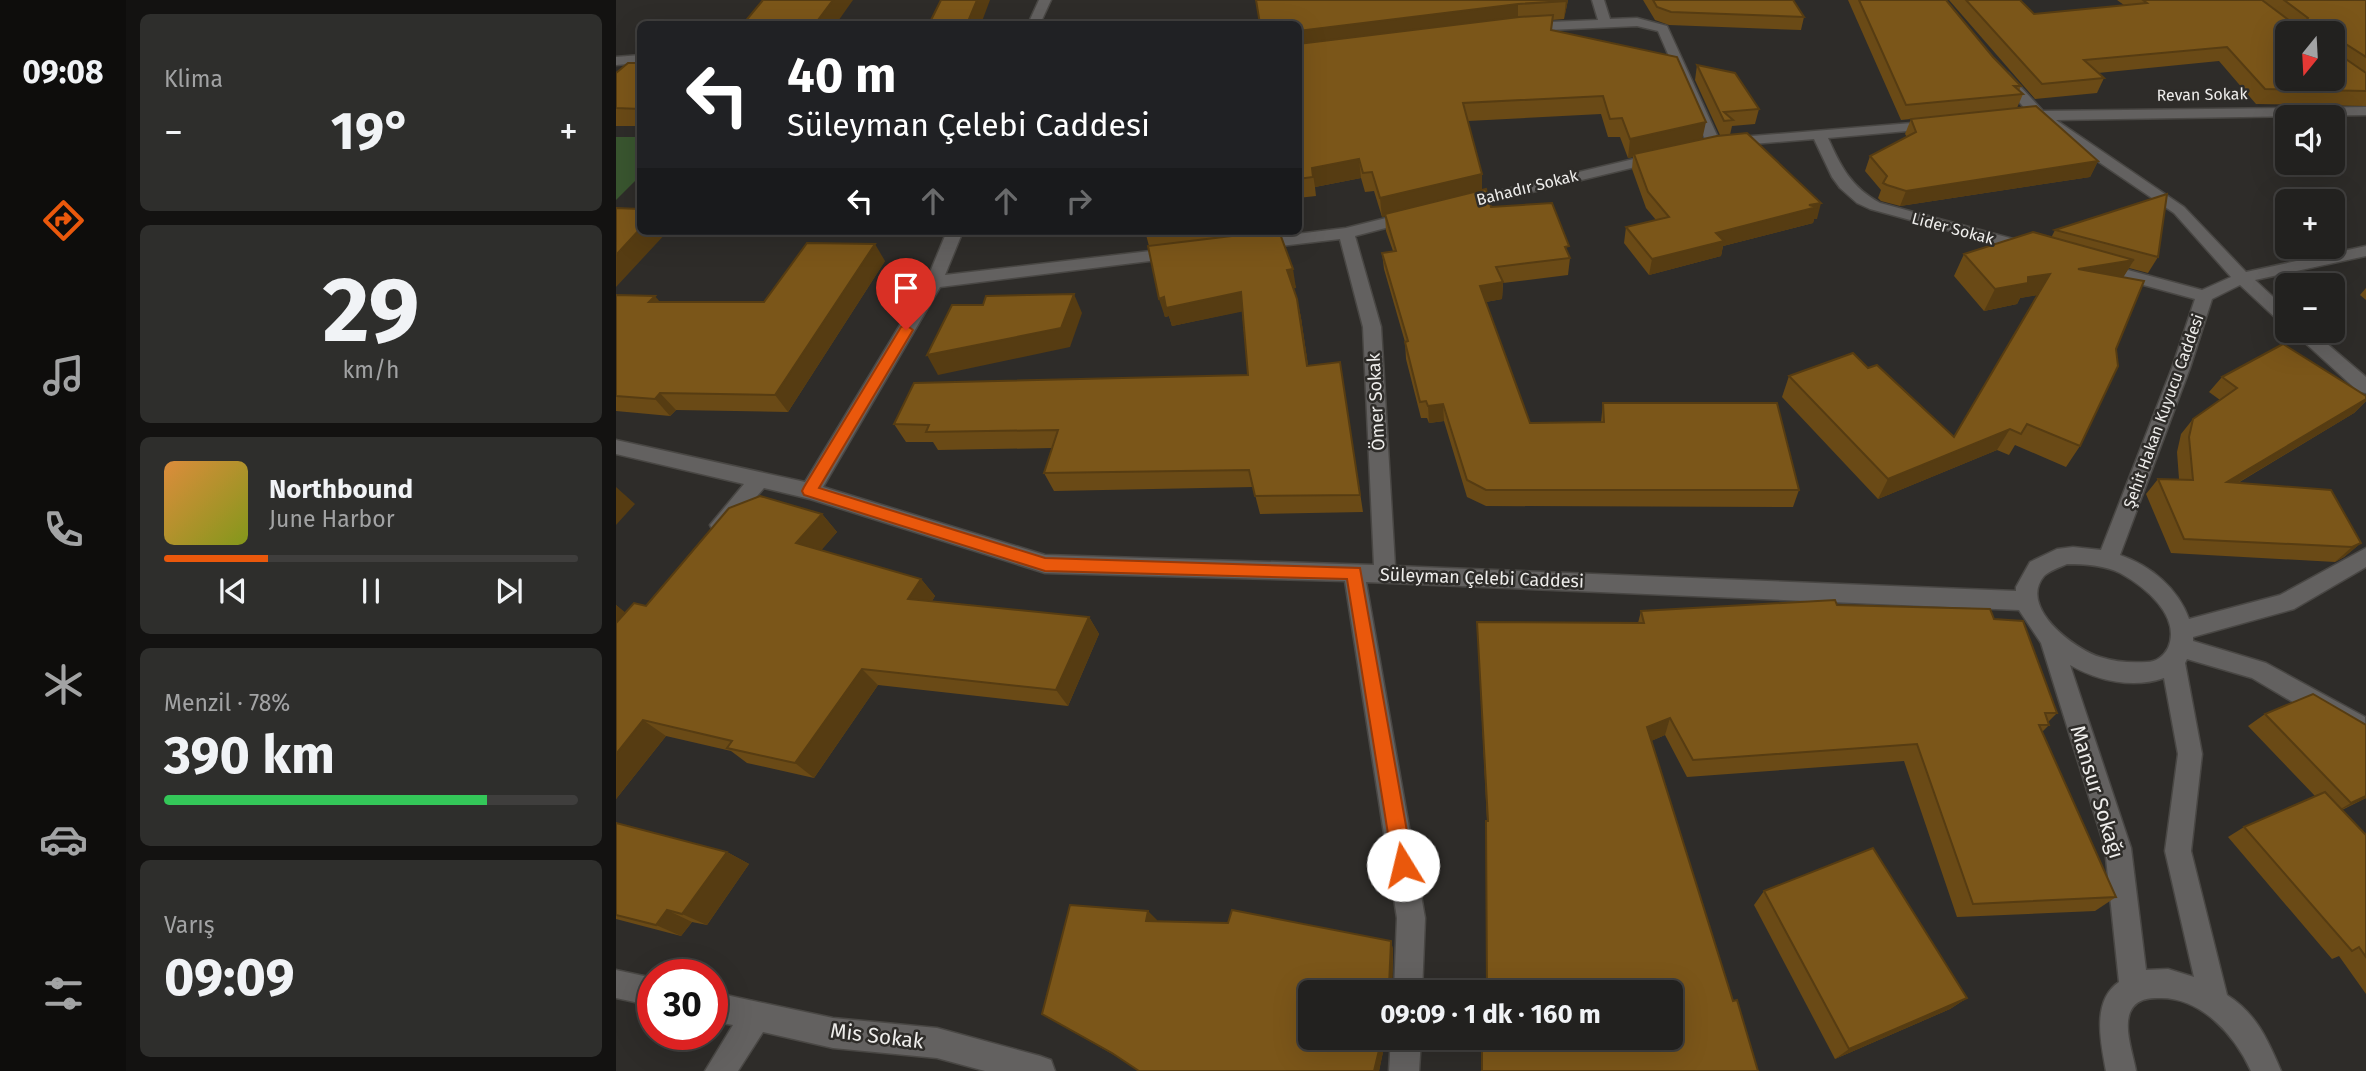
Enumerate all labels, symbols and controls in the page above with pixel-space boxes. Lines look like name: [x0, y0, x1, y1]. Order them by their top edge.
north arrow: [2275, 21, 2345, 91]
map controls: [2275, 21, 2345, 343]
text: 40 m: [787, 46, 896, 105]
icon: left: [672, 49, 763, 140]
text: 09:08: [22, 53, 104, 91]
text: Klima: [164, 65, 223, 93]
street label: Revan Sokak: [2156, 84, 2248, 105]
text: 19°: [331, 100, 411, 163]
button: sound: [2275, 105, 2345, 175]
text: Süleyman Çelebi Caddesi: [787, 106, 1150, 144]
text: −: [164, 109, 183, 155]
text: +: [559, 109, 578, 155]
street label: Bahadır Sokak: [1474, 166, 1581, 209]
icon: left: [841, 182, 879, 220]
icon: ahead: [914, 182, 952, 220]
icon: ahead: [987, 182, 1025, 220]
icon: right: [1060, 182, 1098, 220]
button: +: [2275, 189, 2345, 259]
icon: directions: [39, 196, 88, 245]
street label: Lider Sokak: [1910, 208, 1997, 249]
text: 29: [322, 256, 420, 365]
pin: [876, 258, 936, 330]
icon: arrive: [887, 269, 925, 307]
button: −: [2275, 273, 2345, 343]
street label: Şehit Hakan Kuyucu Caddesi: [2119, 311, 2208, 511]
icon: music: [39, 351, 88, 400]
street label: Ömer Sokak: [1362, 352, 1390, 451]
text: km/h: [343, 356, 399, 384]
text: Northbound: [269, 474, 413, 505]
icon: phone: [39, 505, 88, 554]
text: June Harbor: [269, 505, 395, 533]
street label: Süleyman Çelebi Caddesi: [1380, 563, 1584, 593]
icon: previous: [214, 572, 252, 610]
icon: pause: [352, 572, 390, 610]
icon: next: [490, 572, 528, 610]
icon: climate: [39, 660, 88, 709]
text: Menzil · 78%: [164, 689, 290, 717]
street label: Mansur Sokağı: [2064, 722, 2130, 862]
text: 390 km: [164, 724, 335, 787]
icon: car: [39, 815, 88, 864]
position arrow: [1366, 828, 1440, 902]
text: Varış: [164, 911, 215, 939]
text: 09:09: [164, 946, 295, 1009]
speed limit sign: 30: [637, 959, 728, 1050]
icon: filters: [39, 969, 88, 1018]
text: 09:09 · 1 dk · 160 m: [1380, 999, 1601, 1030]
street label: Mis Sokak: [829, 1017, 925, 1055]

